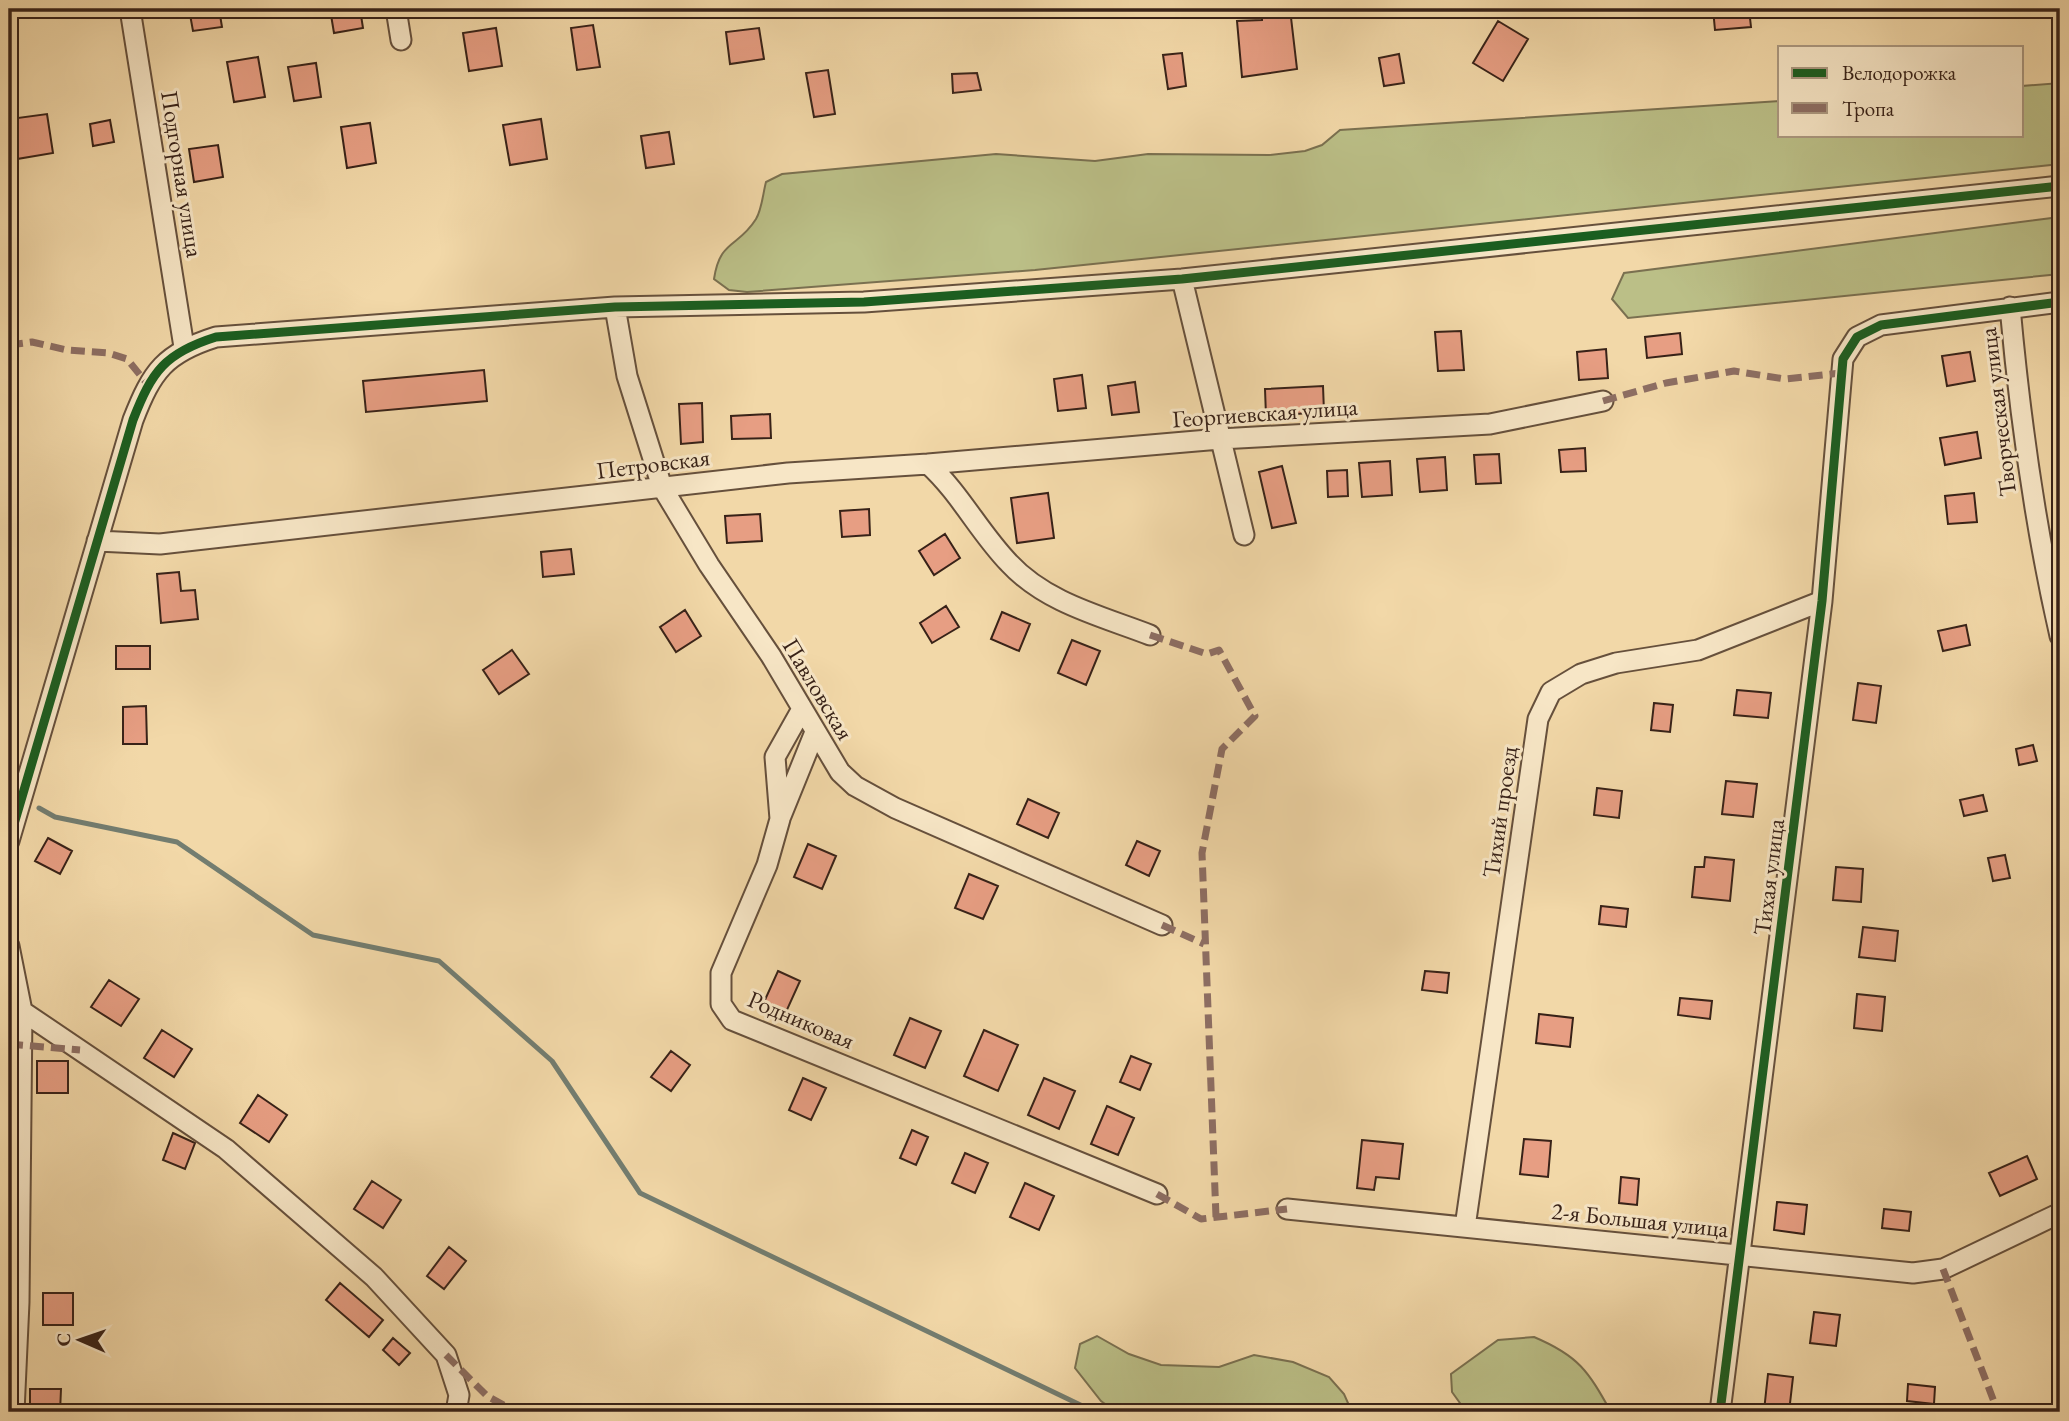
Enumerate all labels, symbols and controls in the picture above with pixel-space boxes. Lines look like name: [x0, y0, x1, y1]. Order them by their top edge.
legend: [1778, 46, 2024, 136]
text: Велодорожка: [1842, 59, 1957, 86]
street label: Подгорная улица: [154, 88, 211, 260]
text: Тропа: [1842, 95, 1895, 122]
street label: Творческая улица: [1972, 326, 2023, 498]
street label: Георгиевская улица: [1171, 391, 1359, 434]
street label: Петровская: [594, 441, 712, 486]
street label: Павловская: [776, 632, 861, 746]
street label: Тихий проезд: [1475, 744, 1524, 880]
street label: Тихая улица: [1746, 816, 1791, 937]
street label: Родниковая: [743, 983, 859, 1056]
street label: 2-я Большая улица: [1550, 1195, 1730, 1244]
north arrow: [46, 1306, 116, 1376]
text: С: [51, 1332, 76, 1347]

